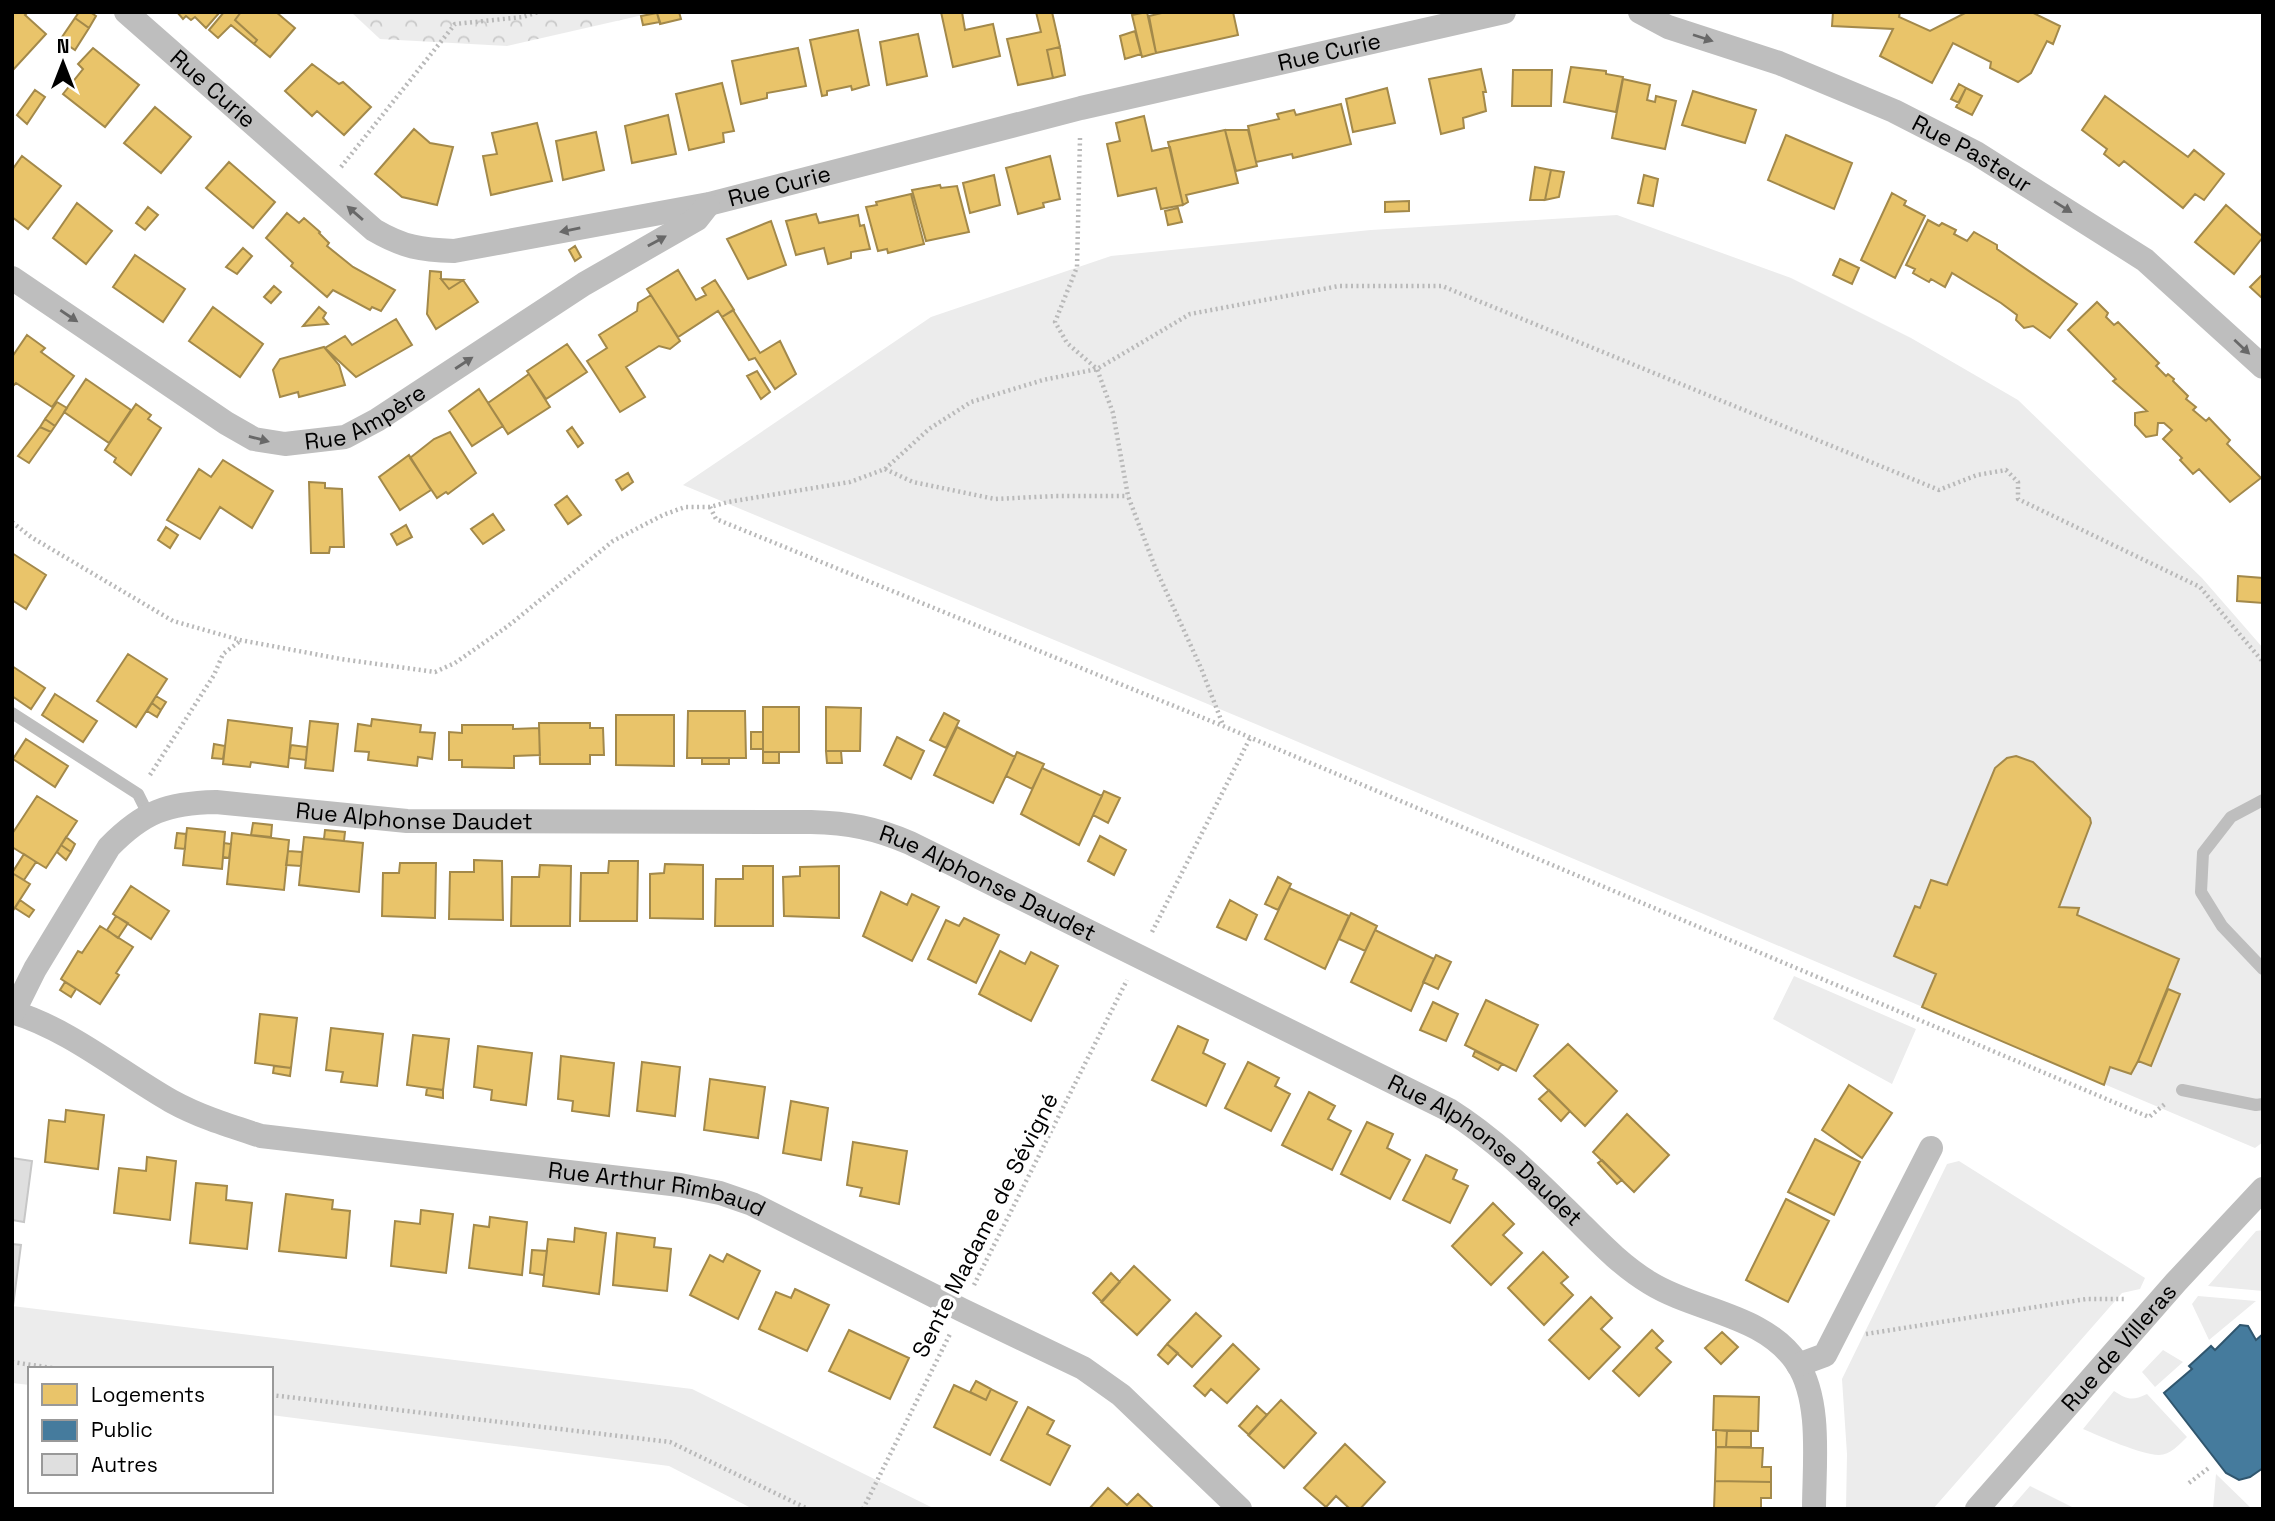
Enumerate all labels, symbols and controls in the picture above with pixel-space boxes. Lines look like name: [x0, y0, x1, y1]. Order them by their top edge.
street label: Rue Curie: [1275, 25, 1384, 78]
north arrow: [28, 28, 98, 98]
text: N: [57, 34, 69, 59]
one-way arrow: [1693, 34, 1714, 44]
street label: Rue Curie: [164, 43, 262, 134]
street label: Rue Pasteur: [1907, 108, 2038, 200]
street label: Rue Curie: [725, 158, 834, 213]
one-way arrow: [2053, 200, 2073, 213]
one-way arrow: [346, 205, 364, 221]
one-way arrow: [559, 224, 581, 235]
one-way arrow: [647, 235, 666, 247]
one-way arrow: [59, 310, 79, 323]
one-way arrow: [2233, 338, 2250, 354]
one-way arrow: [454, 356, 474, 369]
street label: Rue Ampère: [303, 377, 432, 457]
one-way arrow: [249, 434, 271, 445]
street label: Rue Alphonse Daudet: [294, 795, 533, 836]
street label: Rue Alphonse Daudet: [875, 818, 1101, 948]
street label: Rue Alphonse Daudet: [1383, 1067, 1589, 1232]
street label: Sente Madame de Sévigné: [905, 1087, 1065, 1363]
street label: Rue Arthur Rimbaud: [546, 1155, 771, 1223]
street label: Rue de Villeras: [2055, 1277, 2183, 1418]
legend: [28, 1367, 273, 1493]
text: Logements: [91, 1381, 205, 1408]
text: Public: [91, 1416, 153, 1443]
text: Autres: [91, 1451, 158, 1478]

